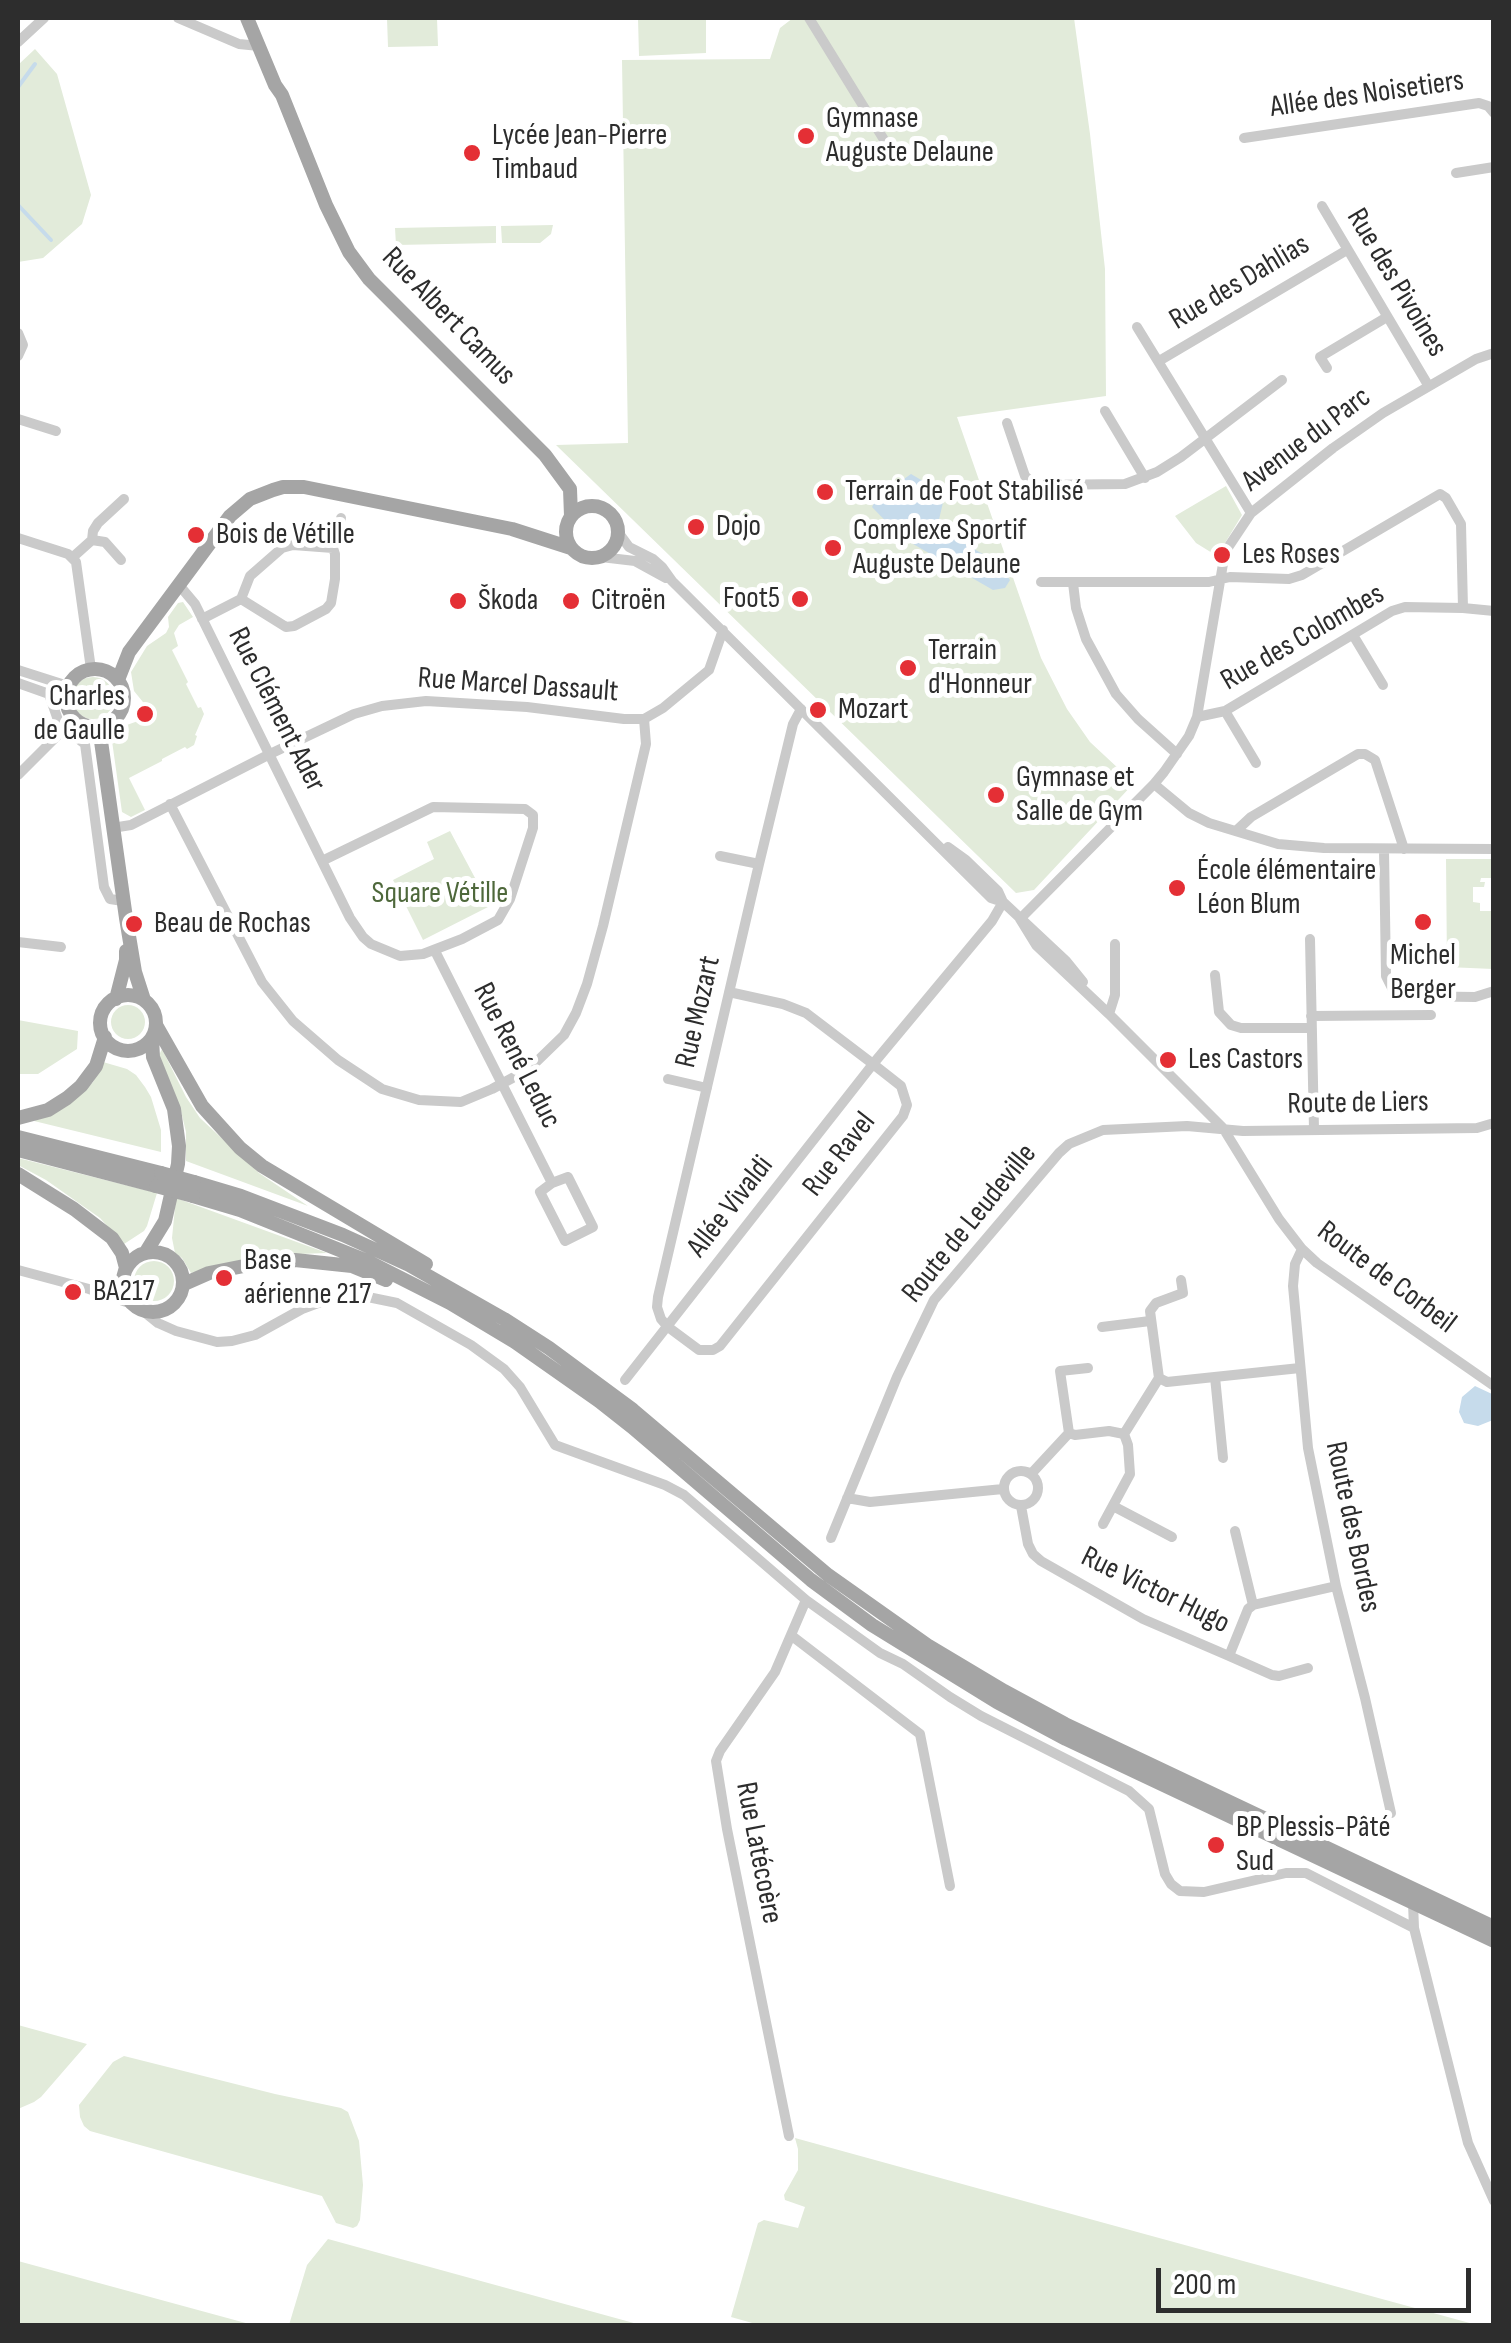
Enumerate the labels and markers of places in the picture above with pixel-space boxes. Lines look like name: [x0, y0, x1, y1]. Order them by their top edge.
place label: Gymnase Auguste Delaune: [826, 101, 994, 172]
place label: Lycée Jean-Pierre Timbaud: [492, 118, 667, 188]
marker: Gymnase Auguste Delaune: [795, 125, 817, 147]
marker: Lycée Jean-Pierre Timbaud: [461, 142, 483, 164]
place label: Terrain de Foot Stabilisé: [845, 474, 1084, 510]
marker: Terrain de Foot Stabilisé: [814, 481, 836, 503]
place label: Dojo: [716, 509, 761, 545]
place label: Complexe Sportif Auguste Delaune: [853, 513, 1026, 584]
marker: Dojo: [685, 516, 707, 538]
place label: Bois de Vétille: [216, 517, 355, 553]
marker: Bois de Vétille: [185, 524, 207, 546]
marker: Complexe Sportif Auguste Delaune: [822, 537, 844, 559]
place label: Les Roses: [1242, 537, 1340, 573]
marker: Les Roses: [1211, 544, 1233, 566]
place label: Foot5: [723, 581, 780, 617]
place label: Škoda: [478, 583, 538, 619]
place label: Citroën: [591, 583, 666, 619]
marker: Foot5: [789, 588, 811, 610]
marker: Škoda: [447, 590, 469, 612]
marker: Citroën: [560, 590, 582, 612]
place label: Terrain d'Honneur: [928, 633, 1032, 704]
marker: Terrain d'Honneur: [897, 657, 919, 679]
place label: Charles de Gaulle: [34, 679, 125, 750]
place label: Mozart: [838, 692, 908, 728]
marker: Mozart: [807, 699, 829, 721]
marker: Charles de Gaulle: [134, 703, 156, 725]
place label: Gymnase et Salle de Gym: [1016, 760, 1143, 830]
marker: Gymnase et Salle de Gym: [985, 784, 1007, 806]
place label: École élémentaire Léon Blum: [1197, 853, 1376, 924]
marker: École élémentaire Léon Blum: [1166, 877, 1188, 899]
place label: Beau de Rochas: [154, 906, 311, 942]
marker: Michel Berger: [1412, 911, 1434, 933]
marker: Beau de Rochas: [123, 913, 145, 935]
place label: Michel Berger: [1390, 938, 1456, 1008]
place label: Les Castors: [1188, 1042, 1303, 1078]
marker: Les Castors: [1157, 1049, 1179, 1071]
place label: Base aérienne 217: [244, 1243, 371, 1314]
marker: Base aérienne 217: [213, 1267, 235, 1289]
place label: BA217: [93, 1274, 154, 1310]
marker: BA217: [62, 1281, 84, 1303]
place label: BP Plessis-Pâté Sud: [1236, 1810, 1390, 1880]
marker: BP Plessis-Pâté Sud: [1205, 1834, 1227, 1856]

